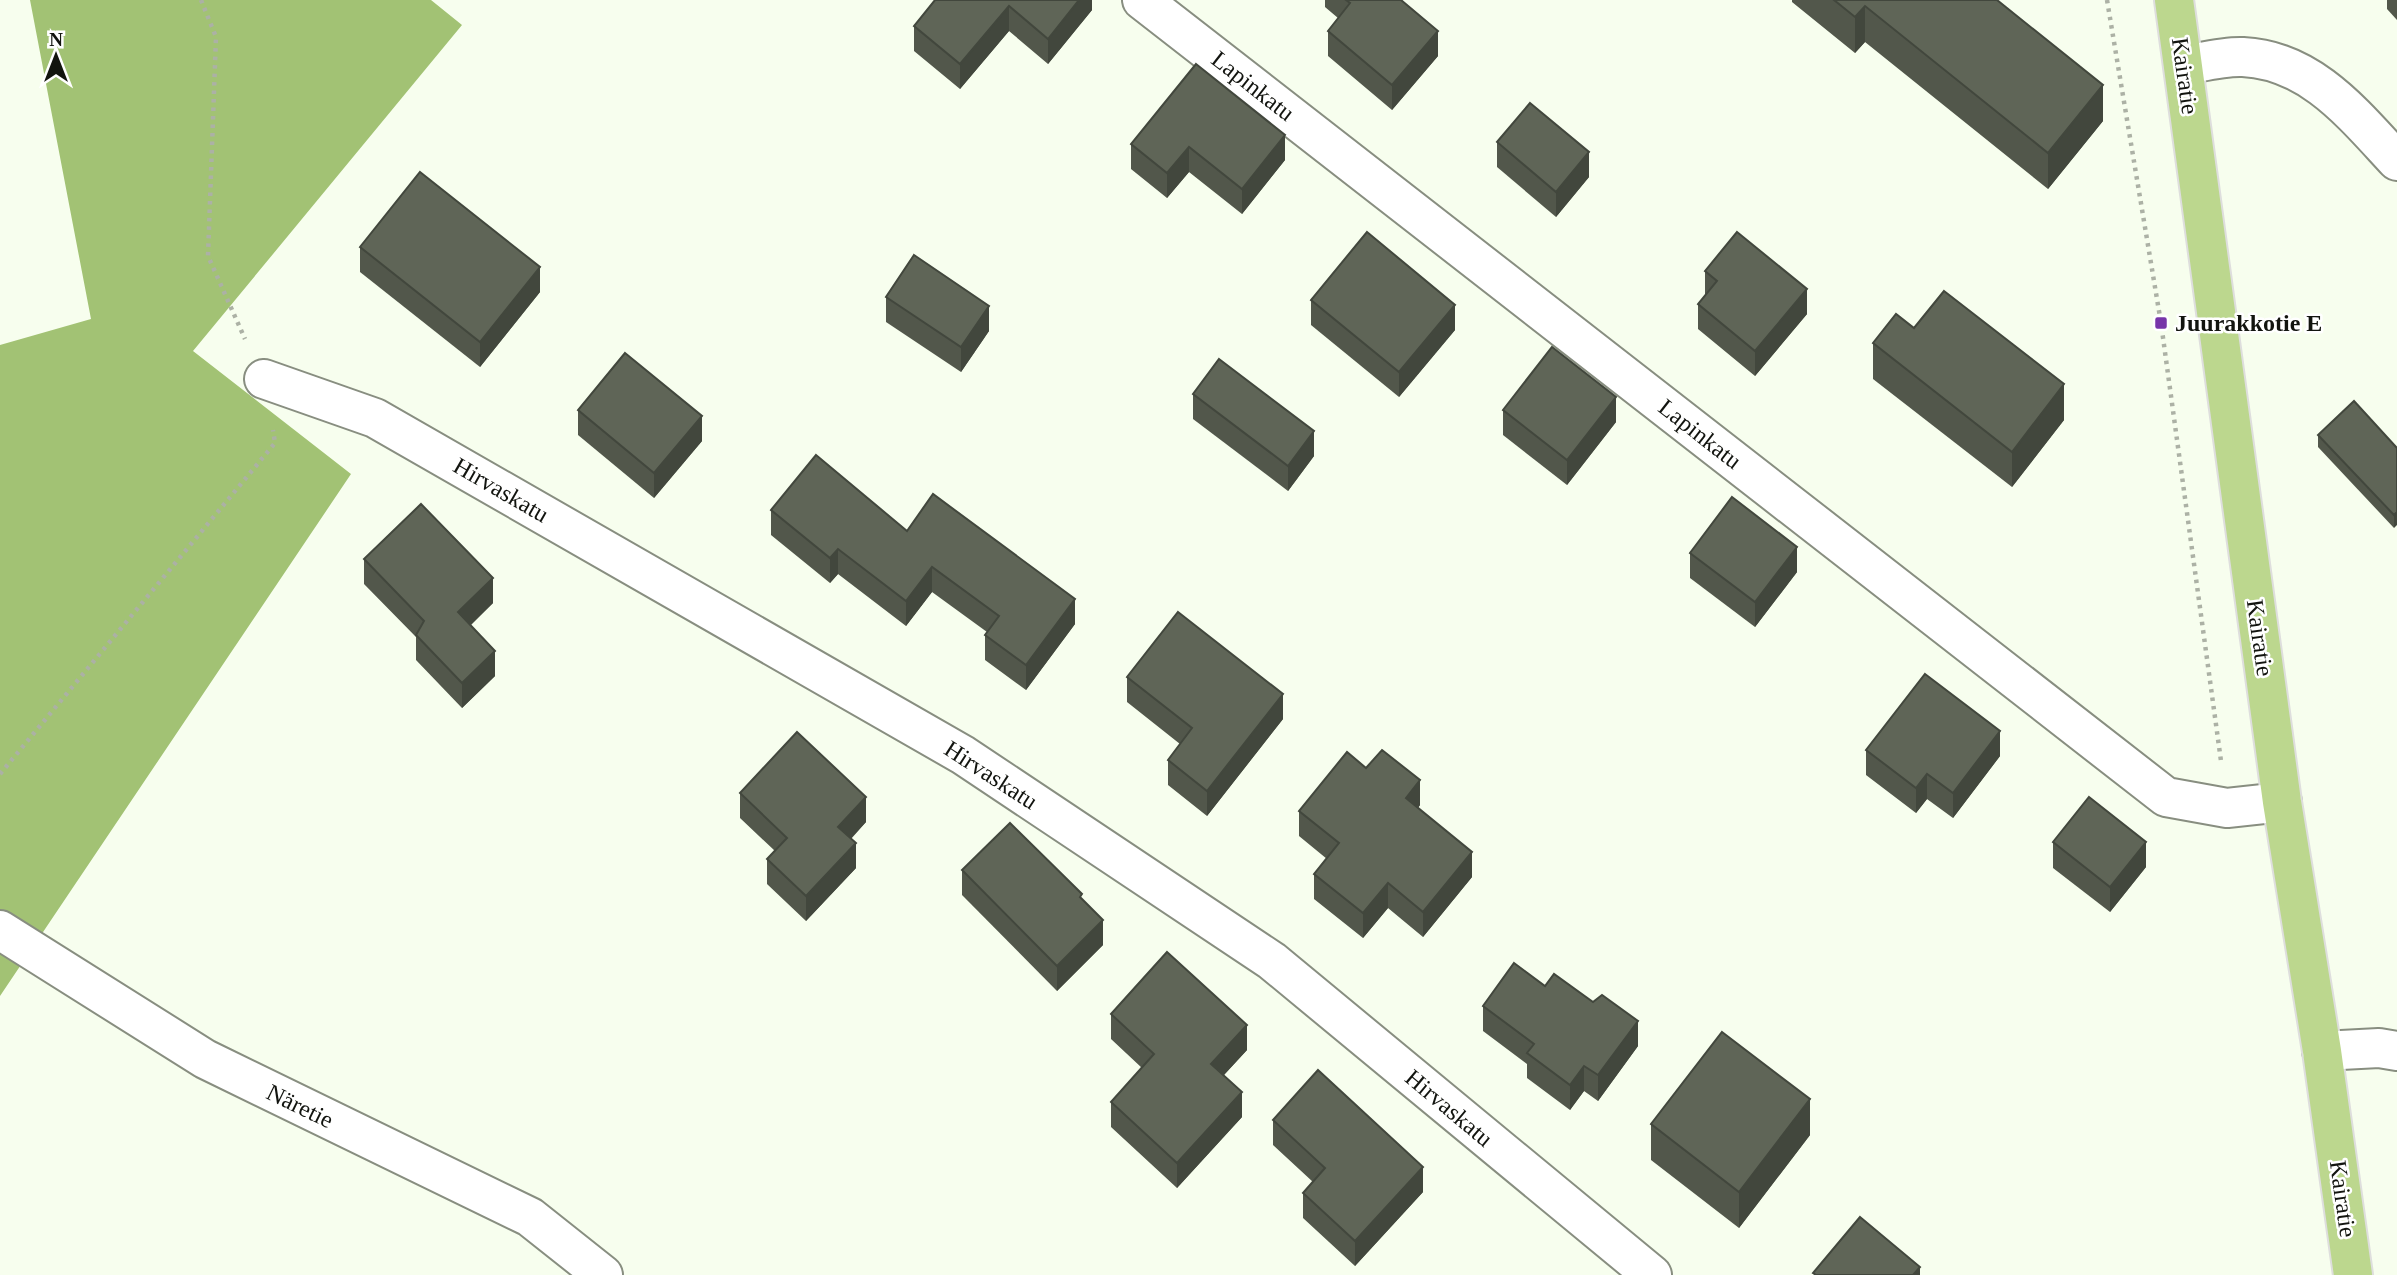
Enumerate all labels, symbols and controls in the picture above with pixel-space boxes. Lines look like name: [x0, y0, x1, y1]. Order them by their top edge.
north arrow: [21, 21, 91, 91]
text: N: [49, 29, 63, 50]
street label: Kairatie: [2167, 36, 2203, 116]
street label: Lapinkatu: [1207, 46, 1299, 126]
place label: Juurakkotie E: [2175, 310, 2322, 336]
marker: Juurakkotie E: [2153, 315, 2169, 331]
street label: Lapinkatu: [1654, 394, 1746, 474]
street label: Hirvaskatu: [449, 452, 553, 528]
street label: Kairatie: [2242, 598, 2278, 678]
street label: Hirvaskatu: [940, 735, 1042, 815]
street label: Hirvaskatu: [1400, 1064, 1498, 1152]
street label: Näretie: [263, 1079, 337, 1133]
street label: Kairatie: [2325, 1159, 2361, 1239]

